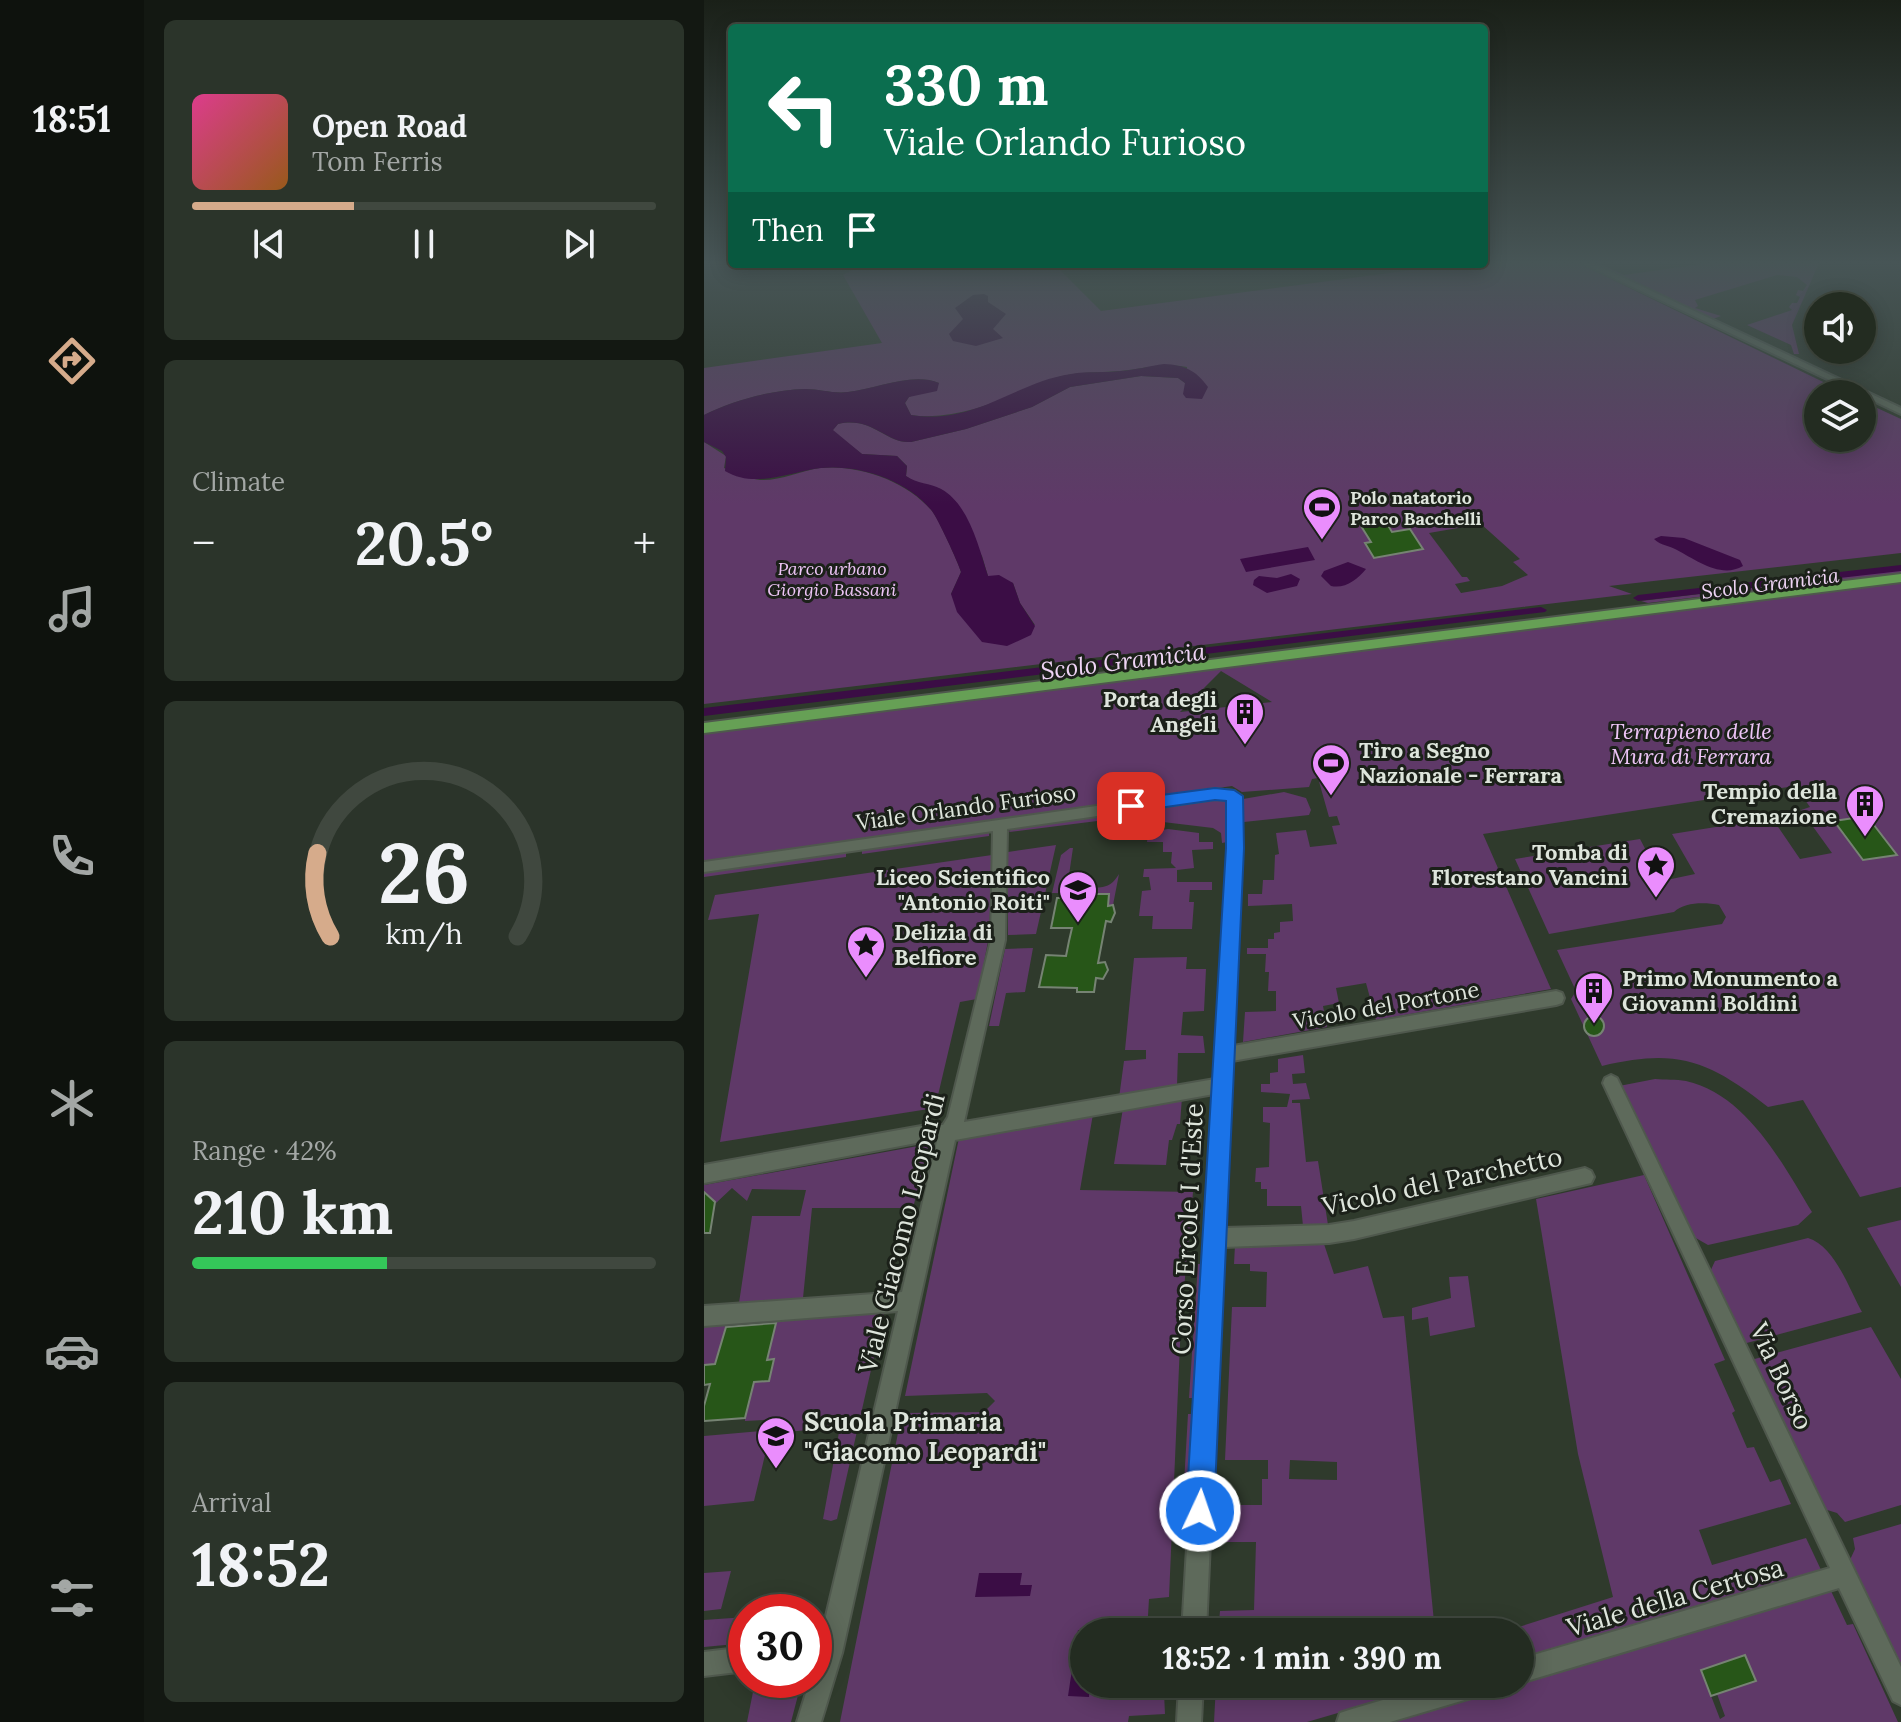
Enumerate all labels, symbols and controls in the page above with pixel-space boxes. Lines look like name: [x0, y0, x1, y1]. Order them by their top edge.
text: 330 m: [884, 49, 1049, 120]
icon: left: [752, 56, 856, 160]
text: 18:51: [33, 96, 111, 142]
text: Open Road: [312, 107, 467, 145]
text: Viale Orlando Furioso: [884, 119, 1246, 165]
text: Tom Ferris: [312, 145, 442, 178]
icon: arrive: [840, 208, 884, 252]
text: Then: [752, 211, 824, 249]
icon: previous: [247, 222, 291, 266]
icon: pause: [402, 222, 446, 266]
icon: next: [557, 222, 601, 266]
map controls: [1804, 292, 1876, 452]
button: sound: [1804, 292, 1876, 364]
icon: directions: [44, 333, 100, 389]
button: layers: [1804, 380, 1876, 452]
text: Climate: [192, 465, 285, 498]
sports icon: Polo natatorio Parco Bacchelli: [1301, 486, 1343, 541]
place label: Polo natatorio Parco Bacchelli: [1350, 486, 1482, 530]
text: 20.5°: [355, 505, 493, 581]
text: −: [192, 515, 215, 571]
text: +: [633, 515, 656, 571]
park label: Parco urbano Giorgio Bassani: [767, 557, 897, 601]
water label: Scolo Gramicia: [1700, 562, 1840, 604]
icon: music: [44, 581, 100, 637]
water label: Scolo Gramicia: [1039, 635, 1208, 686]
place label: Porta degli Angeli: [1103, 685, 1217, 738]
building icon: Porta degli Angeli: [1224, 691, 1266, 746]
park label: Terrapieno delle Mura di Ferrara: [1610, 717, 1772, 770]
place label: Tiro a Segno Nazionale - Ferrara: [1359, 736, 1563, 789]
sports icon: Tiro a Segno Nazionale - Ferrara: [1310, 742, 1352, 797]
pin: [1097, 772, 1165, 840]
place label: Tempio della Cremazione: [1703, 777, 1837, 830]
street label: Viale Orlando Furioso: [853, 778, 1078, 836]
building icon: Tempio della Cremazione: [1844, 783, 1886, 838]
icon: arrive: [1109, 784, 1153, 828]
text: 26: [378, 819, 470, 926]
icon: phone: [44, 828, 100, 884]
place label: Tomba di Florestano Vancini: [1431, 838, 1628, 891]
place icon: Tomba di Florestano Vancini: [1635, 844, 1677, 899]
place label: Liceo Scientifico "Antonio Roiti": [876, 863, 1050, 916]
school or university icon: Liceo Scientifico "Antonio Roiti": [1057, 869, 1099, 924]
text: km/h: [385, 915, 463, 952]
place label: Delizia di Belfiore: [894, 918, 993, 971]
place icon: Delizia di Belfiore: [845, 924, 887, 979]
place label: Primo Monumento a Giovanni Boldini: [1622, 964, 1838, 1017]
building icon: Primo Monumento a Giovanni Boldini: [1573, 970, 1615, 1025]
street label: Vicolo del Portone: [1290, 975, 1481, 1035]
icon: climate: [44, 1075, 100, 1131]
street label: Viale Giacomo Leopardi: [850, 1090, 952, 1377]
street label: Corso Ercole I d'Este: [1164, 1102, 1210, 1356]
text: Range · 42%: [192, 1134, 337, 1167]
street label: Vicolo del Parchetto: [1318, 1139, 1565, 1223]
text: 210 km: [192, 1174, 393, 1250]
street label: Via Borso: [1743, 1316, 1821, 1435]
icon: car: [44, 1323, 100, 1379]
place label: Scuola Primaria "Giacomo Leopardi": [804, 1405, 1046, 1468]
school or university icon: Scuola Primaria "Giacomo Leopardi": [755, 1415, 797, 1470]
position arrow: [1158, 1469, 1242, 1553]
text: Arrival: [192, 1486, 271, 1519]
text: 18:52: [192, 1526, 330, 1602]
street label: Viale della Certosa: [1562, 1550, 1787, 1644]
icon: filters: [44, 1570, 100, 1626]
speed limit sign: 30: [728, 1594, 832, 1698]
text: 18:52 · 1 min · 390 m: [1162, 1639, 1442, 1677]

